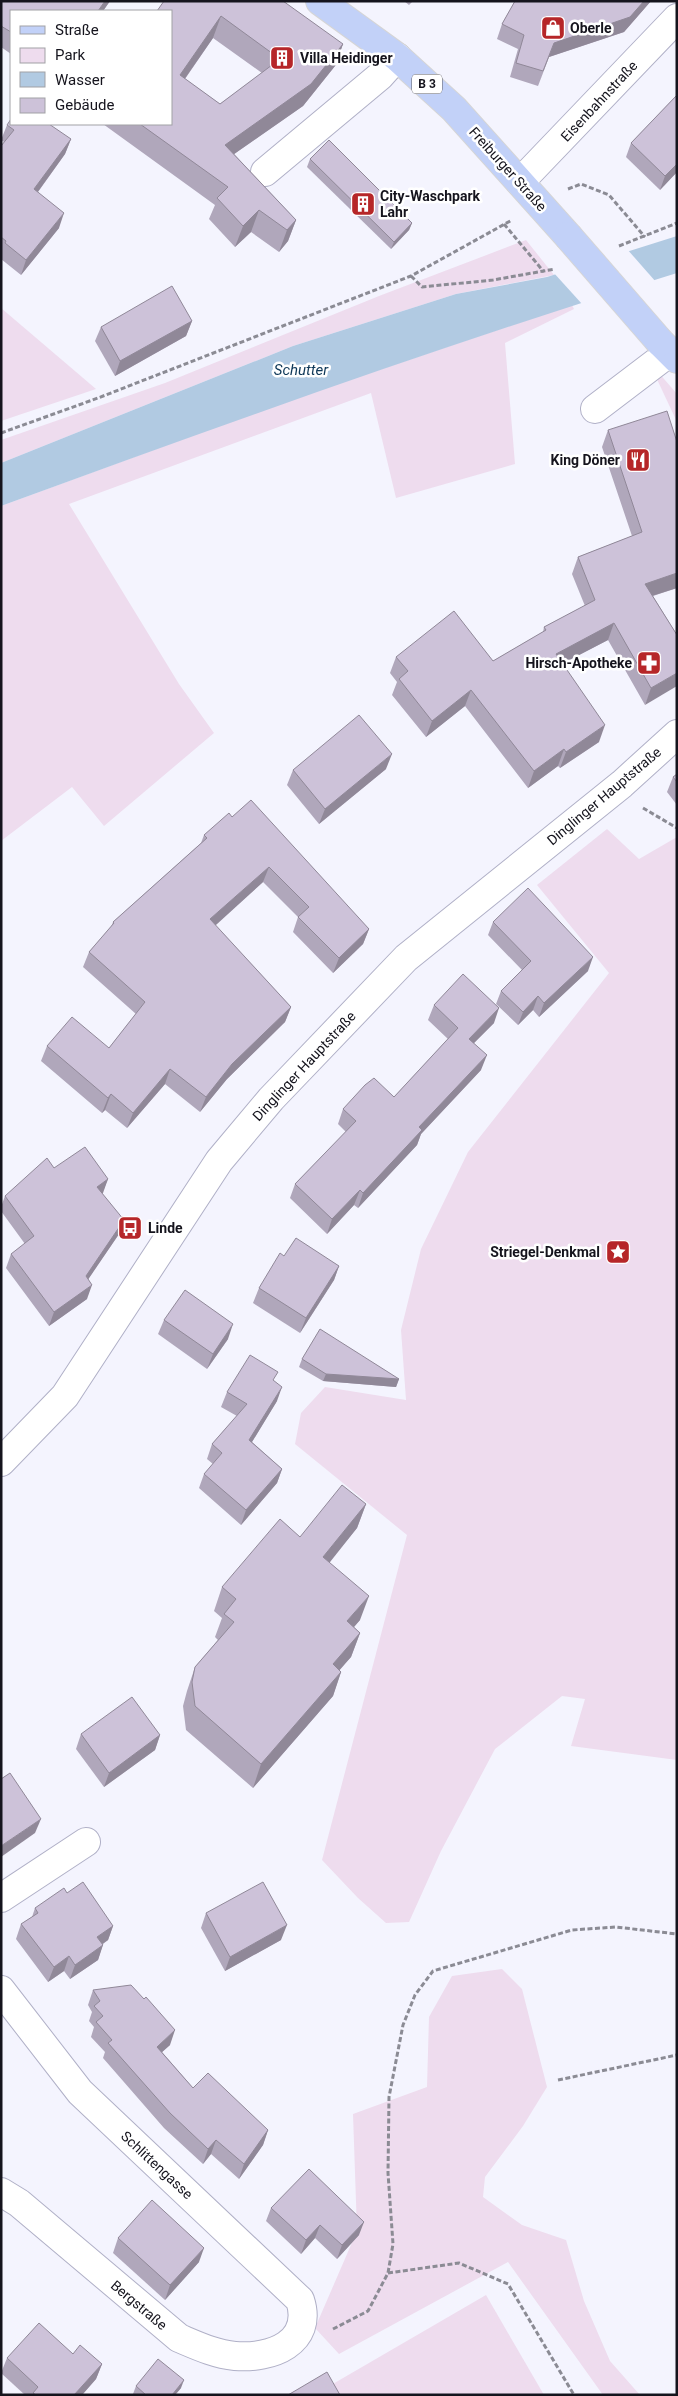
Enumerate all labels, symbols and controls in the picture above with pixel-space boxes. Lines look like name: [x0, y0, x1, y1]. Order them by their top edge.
legend: [10, 10, 172, 125]
shop icon: Oberle: [540, 15, 566, 41]
place label: Oberle: [570, 20, 612, 36]
text: Straße: [55, 21, 99, 39]
building icon: Villa Heidinger: [269, 45, 295, 71]
text: Park: [55, 46, 86, 64]
place label: Villa Heidinger: [300, 50, 393, 66]
street label: Eisenbahnstraße: [558, 57, 640, 145]
text: Wasser: [55, 71, 105, 89]
road number: B 3: [412, 74, 442, 94]
text: Gebäude: [55, 96, 114, 114]
street label: Freiburger Straße: [466, 124, 550, 214]
place label: City-Waschpark Lahr: [380, 188, 481, 220]
building icon: City-Waschpark Lahr: [350, 191, 376, 217]
water label: Schutter: [274, 361, 329, 379]
restaurant icon: King Döner: [625, 447, 651, 473]
place label: King Döner: [551, 452, 620, 468]
pharmacy icon: Hirsch-Apotheke: [636, 650, 662, 676]
place label: Hirsch-Apotheke: [525, 655, 632, 671]
street label: Dinglinger Hauptstraße: [544, 744, 664, 848]
street label: Dinglinger Hauptstraße: [249, 1008, 359, 1124]
bus stop icon: Linde: [117, 1215, 143, 1241]
place label: Linde: [148, 1220, 183, 1236]
place icon: Striegel-Denkmal: [605, 1239, 631, 1265]
place label: Striegel-Denkmal: [490, 1244, 600, 1260]
street label: Schlittengasse: [118, 2128, 196, 2202]
street label: Bergstraße: [108, 2277, 170, 2333]

